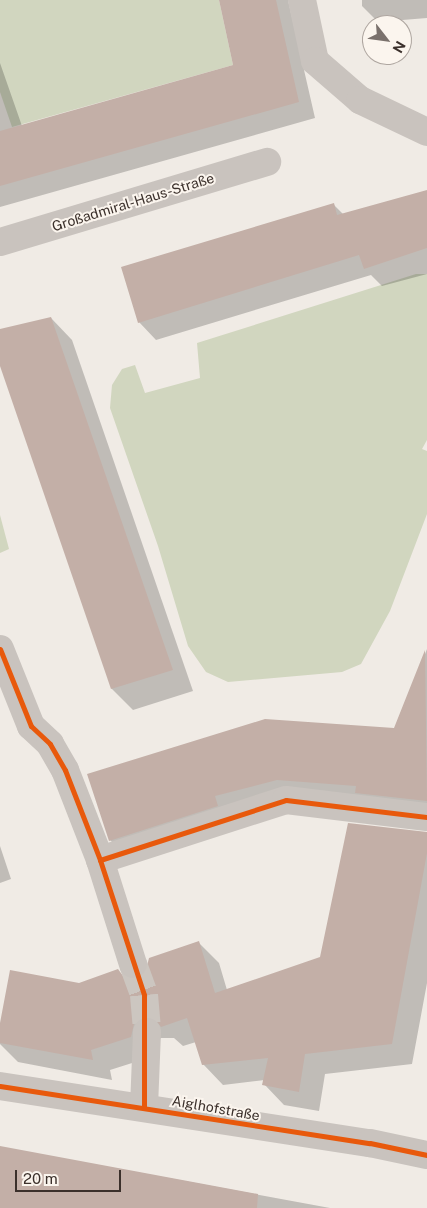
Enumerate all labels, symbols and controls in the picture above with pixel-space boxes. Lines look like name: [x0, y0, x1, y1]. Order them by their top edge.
north arrow: [362, 15, 412, 65]
text: N: [389, 38, 409, 56]
street label: Großadmiral-Haus-Straße: [50, 169, 216, 235]
street label: Aiglhofstraße: [171, 1092, 261, 1124]
scale bar: [18, 1160, 124, 1192]
text: 20 m: [23, 1170, 58, 1187]

